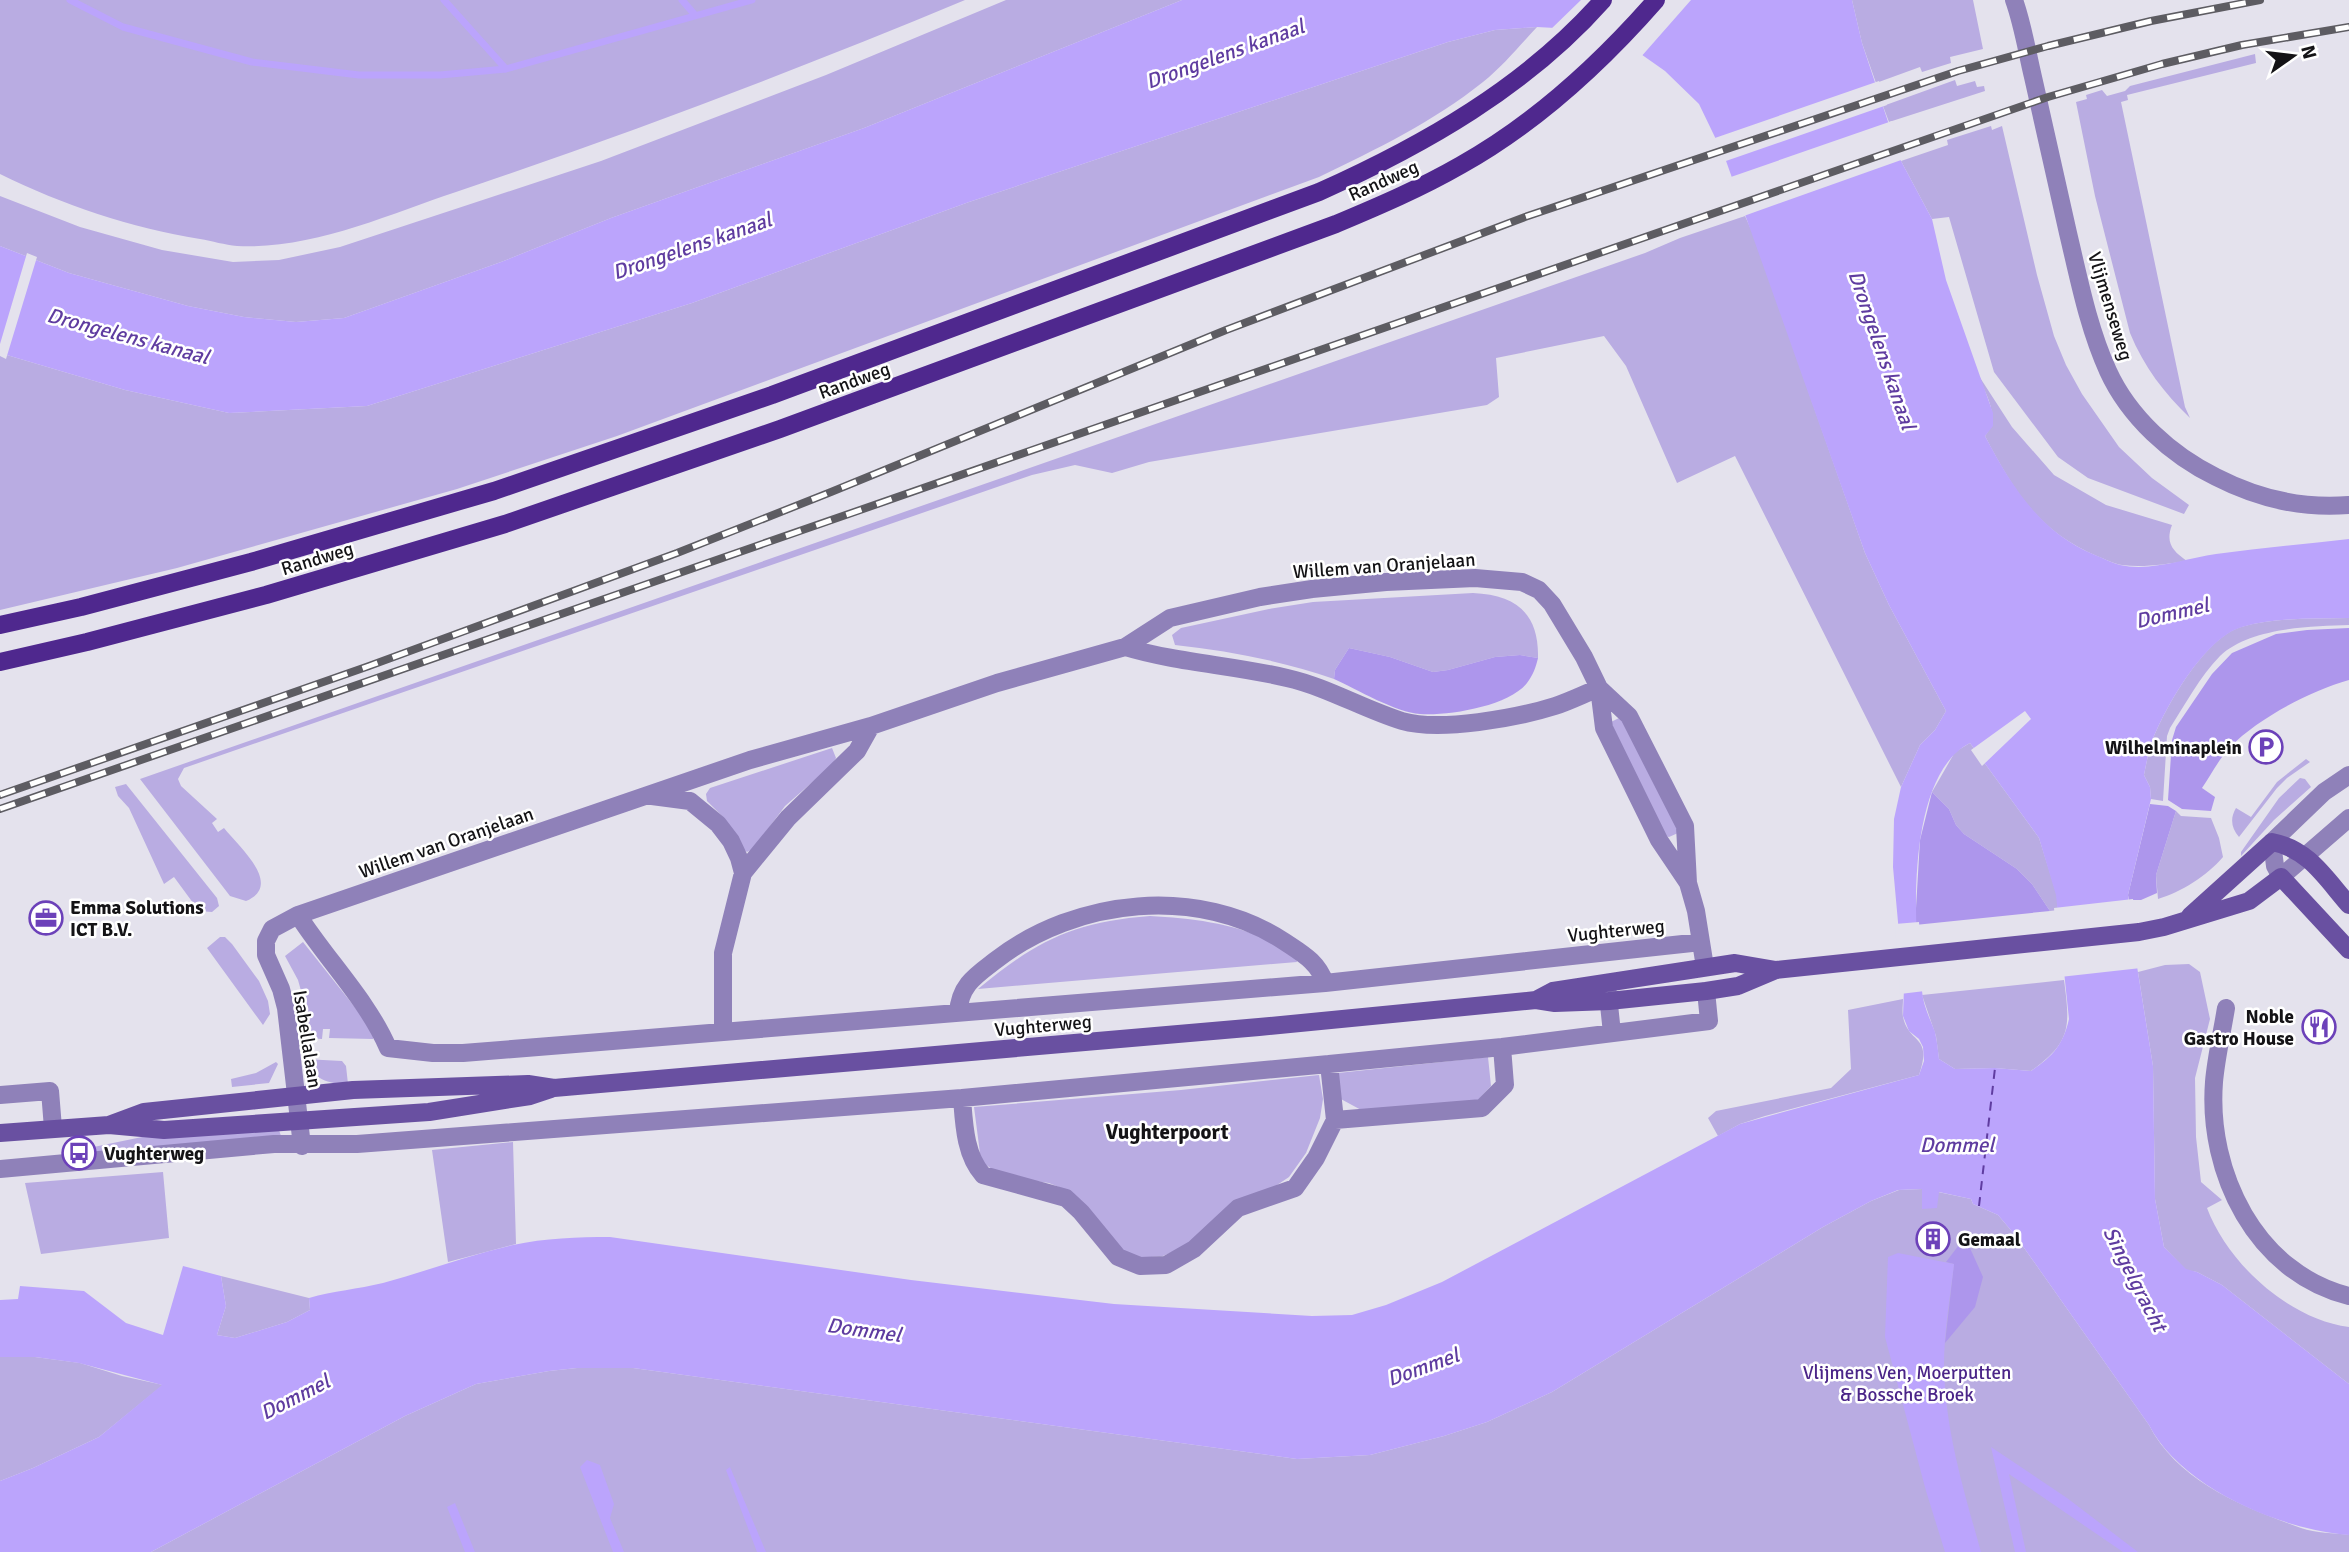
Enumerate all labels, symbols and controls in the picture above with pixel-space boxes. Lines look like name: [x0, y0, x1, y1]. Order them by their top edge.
water label: Drongelens kanaal: [1142, 13, 1310, 95]
north arrow: [2258, 21, 2328, 91]
text: N: [2295, 43, 2322, 61]
street label: Randweg: [1345, 155, 1422, 207]
water label: Drongelens kanaal: [609, 206, 777, 285]
street label: Vlijmenseweg: [2082, 249, 2138, 364]
water label: Drongelens kanaal: [1843, 267, 1922, 435]
water label: Drongelens kanaal: [44, 302, 214, 371]
street label: Randweg: [815, 357, 893, 405]
street label: Randweg: [278, 537, 356, 581]
street label: Willem van Oranjelaan: [1292, 548, 1476, 584]
water label: Dommel: [2133, 592, 2213, 634]
parking icon: Wilhelminaplein: [2247, 728, 2285, 766]
place label: Wilhelminaplein: [2105, 736, 2242, 760]
street label: Willem van Oranjelaan: [356, 802, 537, 884]
place label: Emma Solutions ICT B.V.: [70, 896, 204, 942]
office icon: Emma Solutions ICT B.V.: [27, 899, 65, 937]
street label: Vughterweg: [1566, 914, 1666, 948]
street label: Isabellalaan: [287, 988, 327, 1090]
place label: Noble Gastro House: [2184, 1005, 2294, 1051]
restaurant icon: Noble Gastro House: [2300, 1008, 2338, 1046]
street label: Vughterweg: [993, 1010, 1093, 1042]
district label: Vughterpoort: [1105, 1119, 1229, 1145]
water label: Dommel: [1920, 1132, 1996, 1158]
bus stop icon: Vughterweg: [60, 1134, 98, 1172]
place label: Vughterweg: [104, 1142, 204, 1166]
building icon: Gemaal: [1914, 1220, 1952, 1258]
water label: Singelgracht: [2097, 1222, 2174, 1338]
place label: Gemaal: [1958, 1228, 2021, 1252]
water label: Dommel: [825, 1312, 905, 1348]
water label: Dommel: [1383, 1341, 1464, 1392]
park label: Vlijmens Ven, Moerputten & Bossche Broek: [1803, 1361, 2011, 1407]
water label: Dommel: [256, 1368, 336, 1426]

